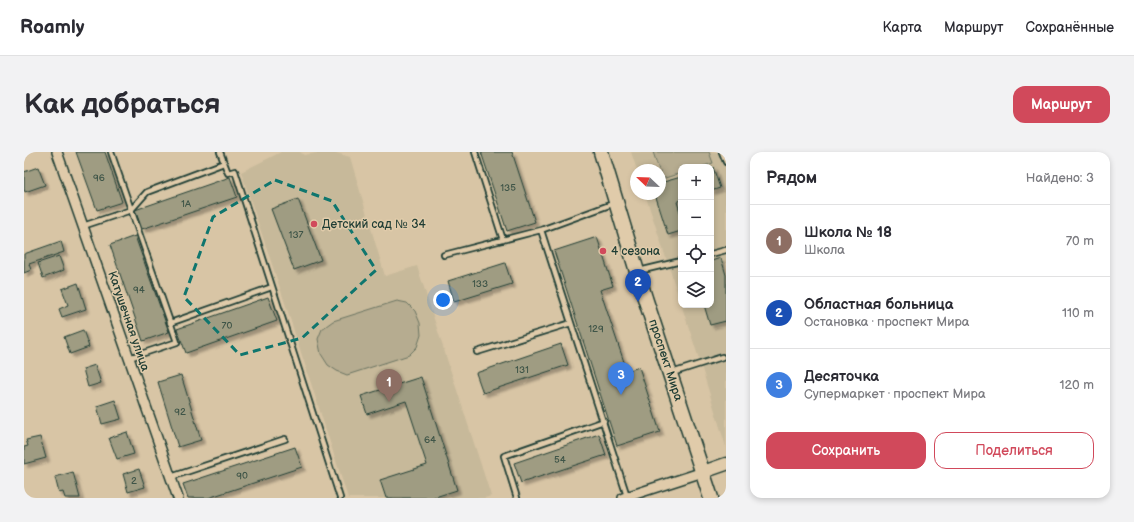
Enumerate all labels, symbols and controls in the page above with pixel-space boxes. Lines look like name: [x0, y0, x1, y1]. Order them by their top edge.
text: Roamly: [20, 16, 84, 39]
text: Карта: [883, 19, 922, 36]
text: Маршрут: [944, 19, 1004, 36]
text: Сохранённые: [1026, 19, 1114, 36]
button: Маршрут: [1013, 86, 1110, 123]
text: Как добраться: [24, 88, 221, 121]
north arrow: [630, 164, 666, 200]
map controls: [678, 164, 714, 308]
button: +: [678, 164, 714, 200]
text: Рядом: [766, 168, 817, 188]
text: Найдено: 3: [1026, 170, 1094, 186]
house number: 96: [93, 172, 105, 184]
house number: 135: [500, 182, 516, 194]
house number: 1А: [181, 198, 192, 210]
button: −: [678, 200, 714, 236]
place label: Детский сад № 34: [322, 217, 427, 232]
marker: Детский сад № 34: [309, 219, 319, 229]
text: Школа № 18: [804, 223, 892, 242]
house number: 137: [289, 229, 304, 241]
text: 1: [776, 233, 782, 249]
text: 70 m: [1066, 233, 1094, 249]
button: locate: [678, 236, 714, 272]
text: Школа: [804, 242, 845, 258]
place label: 4 сезона: [611, 244, 660, 259]
marker: 4 сезона: [598, 246, 608, 256]
street label: Катушечная улица: [104, 269, 153, 373]
pin: 2: [625, 269, 651, 302]
button: layers: [678, 272, 714, 308]
house number: 133: [472, 278, 488, 290]
house number: 94: [133, 284, 145, 296]
your location: [433, 290, 453, 310]
text: Областная больница: [804, 295, 953, 314]
text: 2: [775, 305, 783, 321]
text: 110 m: [1062, 305, 1094, 321]
text: Остановка · проспект Мира: [804, 314, 969, 330]
street label: проспект Мира: [645, 317, 686, 403]
house number: 70: [222, 320, 233, 332]
house number: 129: [588, 323, 604, 335]
pin: 3: [608, 362, 634, 395]
house number: 131: [515, 364, 529, 376]
text: Десяточка: [804, 367, 879, 386]
pin: 1: [376, 369, 402, 402]
text: 3: [775, 377, 783, 393]
text: 120 m: [1059, 377, 1094, 393]
text: Супермаркет · проспект Мира: [804, 386, 986, 402]
house number: 92: [174, 406, 186, 418]
button: Сохранить: [766, 432, 926, 469]
button: Поделиться: [934, 432, 1094, 469]
house number: 64: [424, 434, 436, 446]
house number: 54: [554, 454, 566, 466]
house number: 90: [236, 470, 248, 482]
house number: 2: [131, 475, 137, 487]

